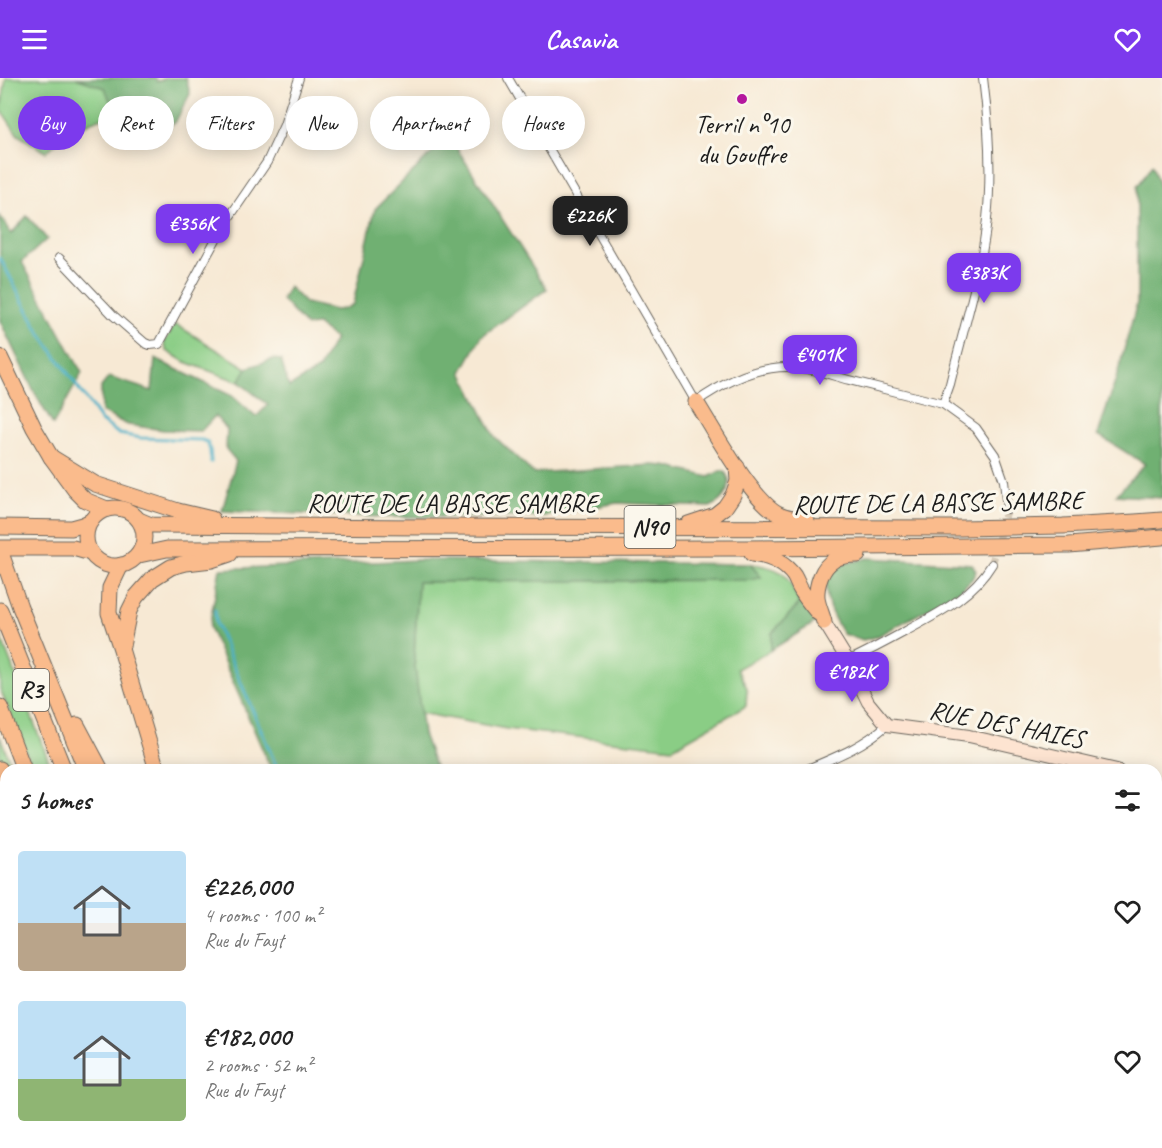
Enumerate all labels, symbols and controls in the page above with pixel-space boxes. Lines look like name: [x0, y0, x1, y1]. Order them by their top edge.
text: Casavia: [545, 22, 617, 56]
icon: menu: [18, 23, 51, 56]
icon: heart: [1111, 23, 1144, 56]
marker: Terril n°10 du Gouffre: [735, 92, 749, 106]
chip: Buy: [18, 96, 86, 150]
chip: Rent: [98, 96, 174, 150]
chip: Filters: [186, 96, 274, 150]
chip: New: [286, 96, 358, 150]
chip: Apartment: [370, 96, 490, 150]
chip: House: [502, 96, 585, 150]
place label: Terril n°10 du Gouffre: [695, 108, 792, 171]
pin: €226K: [548, 196, 632, 247]
text: €226K: [567, 203, 613, 228]
pin: €356K: [151, 204, 235, 255]
text: €356K: [170, 211, 216, 236]
pin: €383K: [942, 253, 1026, 304]
text: €383K: [961, 260, 1007, 285]
pin: €401K: [778, 335, 862, 386]
text: €401K: [797, 342, 843, 367]
street label: ROUTE DE LA BASSE SAMBRE: [793, 483, 1087, 522]
street label: ROUTE DE LA BASSE SAMBRE: [307, 487, 601, 520]
road number: N90: [624, 506, 676, 548]
pin: €182K: [810, 652, 894, 703]
text: €182K: [829, 659, 875, 684]
road number: R3: [13, 669, 49, 711]
street label: RUE DES HAIES: [927, 693, 1090, 756]
text: 5 homes: [18, 784, 91, 817]
icon: filters: [1111, 784, 1144, 817]
text: €226,000: [204, 870, 292, 903]
icon: home: [66, 875, 138, 947]
icon: heart: [1111, 895, 1144, 928]
text: 4 rooms · 100 m²: [204, 903, 321, 928]
text: Rue du Fayt: [204, 928, 284, 953]
text: €182,000: [204, 1020, 291, 1053]
icon: home: [66, 1025, 138, 1097]
icon: heart: [1111, 1045, 1144, 1078]
text: 2 rooms · 52 m²: [204, 1053, 312, 1078]
text: Rue du Fayt: [204, 1078, 284, 1103]

